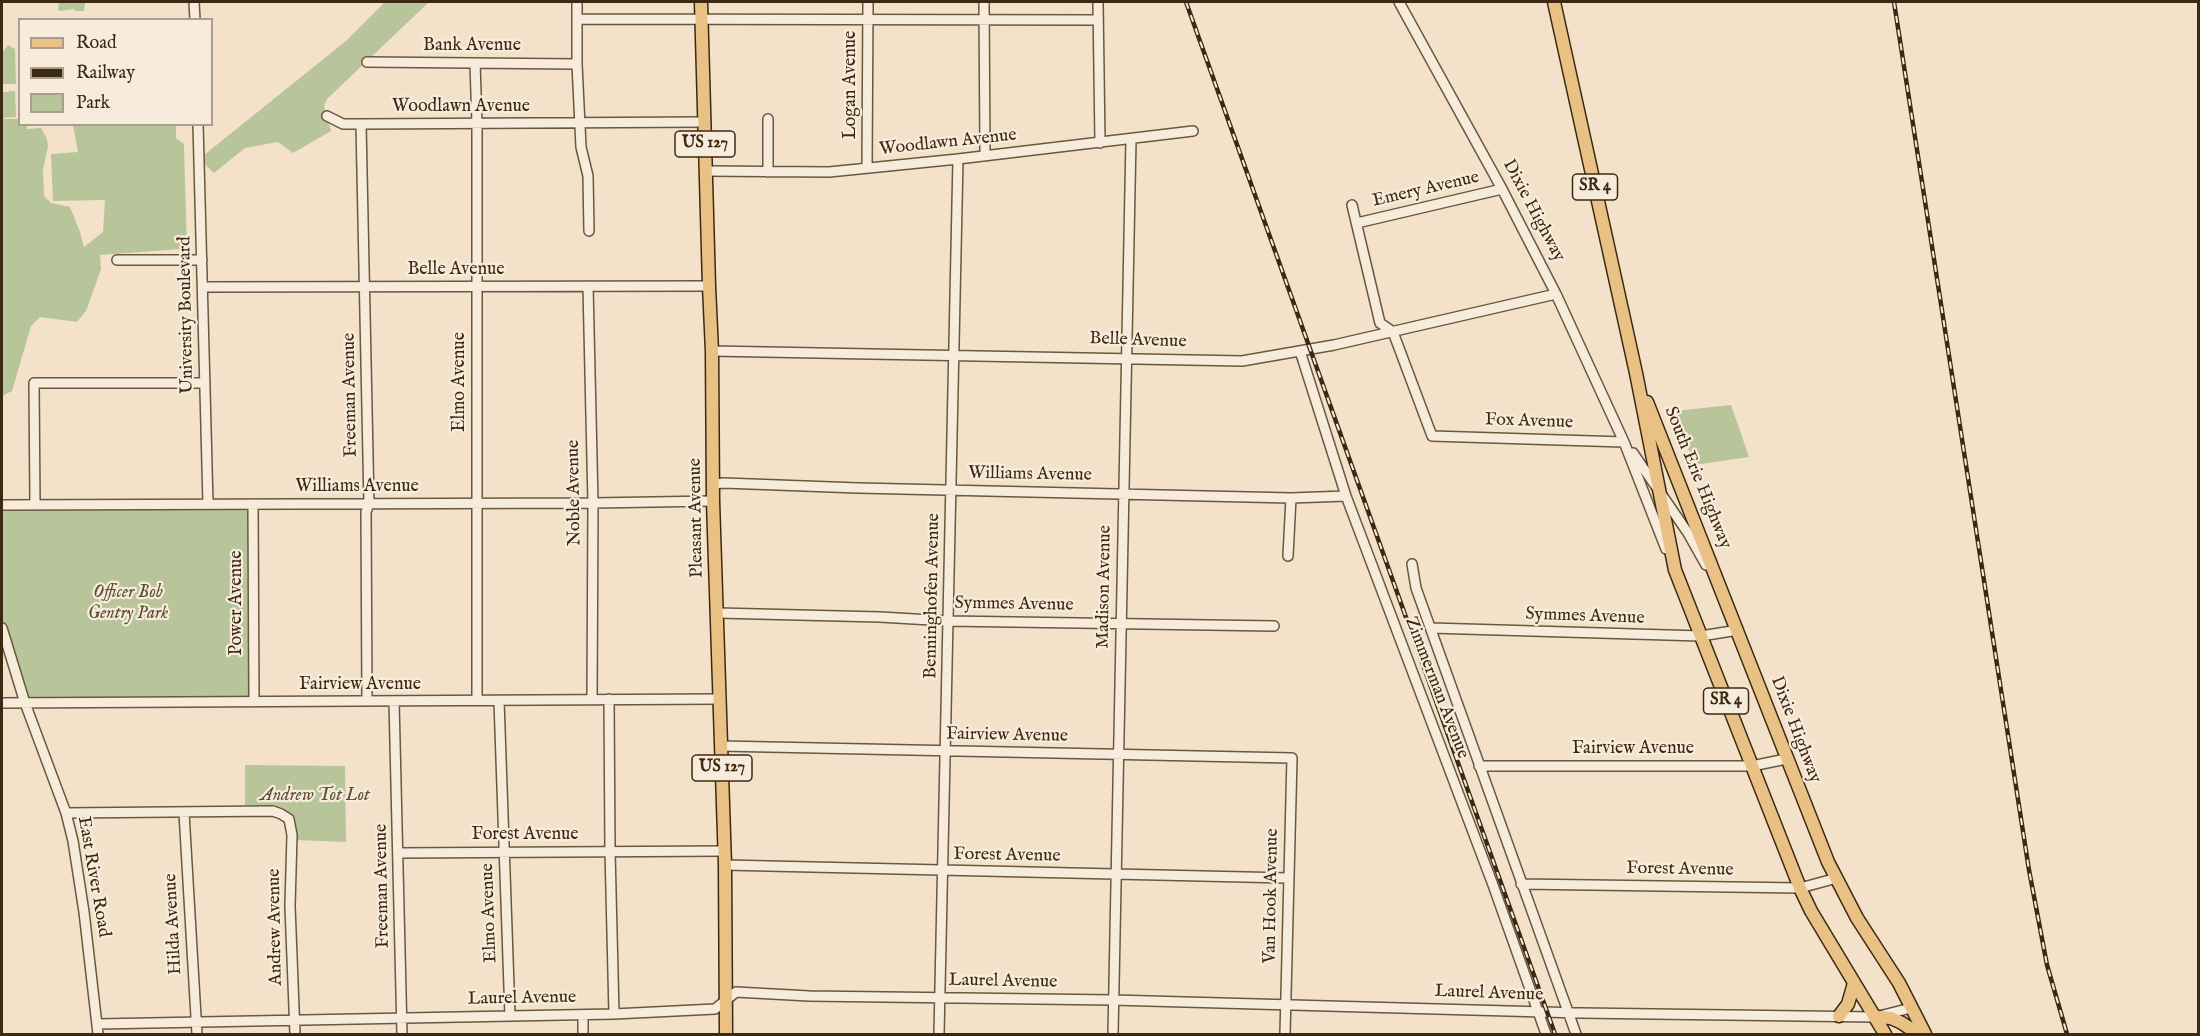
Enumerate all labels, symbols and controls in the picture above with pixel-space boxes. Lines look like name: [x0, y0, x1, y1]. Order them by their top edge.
legend: [18, 18, 213, 126]
street label: Logan Avenue: [840, 31, 862, 139]
text: Road: [76, 32, 117, 55]
street label: Bank Avenue: [423, 35, 521, 57]
text: Railway: [76, 62, 135, 85]
text: Park: [76, 92, 110, 115]
street label: Woodlawn Avenue: [392, 96, 530, 118]
street label: Woodlawn Avenue: [878, 125, 1018, 161]
road number: US 127: [675, 131, 735, 157]
street label: Dixie Highway: [1497, 156, 1569, 266]
street label: Emery Avenue: [1370, 167, 1482, 213]
road number: SR 4: [1572, 174, 1618, 200]
street label: University Boulevard: [175, 236, 199, 394]
street label: Belle Avenue: [407, 259, 505, 281]
street label: Belle Avenue: [1089, 329, 1187, 353]
street label: Elmo Avenue: [449, 332, 471, 432]
street label: Freeman Avenue: [339, 333, 363, 457]
street label: South Erie Highway: [1659, 404, 1735, 552]
street label: Fox Avenue: [1484, 410, 1574, 434]
street label: Noble Avenue: [563, 440, 587, 546]
street label: Pleasant Avenue: [685, 458, 709, 578]
street label: Williams Avenue: [968, 463, 1092, 487]
street label: Williams Avenue: [295, 476, 419, 498]
street label: Benninghofen Avenue: [921, 513, 945, 679]
street label: Madison Avenue: [1093, 525, 1117, 649]
street label: Power Avenue: [226, 550, 248, 656]
park label: Officer Bob Gentry Park: [88, 582, 168, 624]
street label: Symmes Avenue: [954, 593, 1074, 617]
street label: Symmes Avenue: [1525, 604, 1645, 630]
street label: Zimmerman Avenue: [1399, 614, 1473, 762]
street label: Fairview Avenue: [299, 674, 421, 696]
street label: Dixie Highway: [1765, 674, 1825, 786]
road number: SR 4: [1704, 688, 1748, 714]
street label: Fairview Avenue: [946, 724, 1068, 748]
street label: Fairview Avenue: [1572, 738, 1694, 760]
road number: US 127: [692, 755, 752, 781]
park label: Andrew Tot Lot: [260, 785, 370, 807]
street label: East River Road: [72, 815, 114, 939]
street label: Freeman Avenue: [371, 824, 395, 948]
street label: Forest Avenue: [471, 824, 579, 846]
street label: Van Hook Avenue: [1260, 828, 1284, 964]
street label: Forest Avenue: [953, 844, 1061, 868]
street label: Forest Avenue: [1626, 858, 1734, 882]
street label: Elmo Avenue: [477, 863, 503, 963]
street label: Andrew Avenue: [264, 868, 288, 986]
street label: Hilda Avenue: [161, 873, 187, 975]
street label: Laurel Avenue: [948, 970, 1058, 994]
street label: Laurel Avenue: [1434, 981, 1544, 1007]
street label: Laurel Avenue: [467, 987, 577, 1011]

